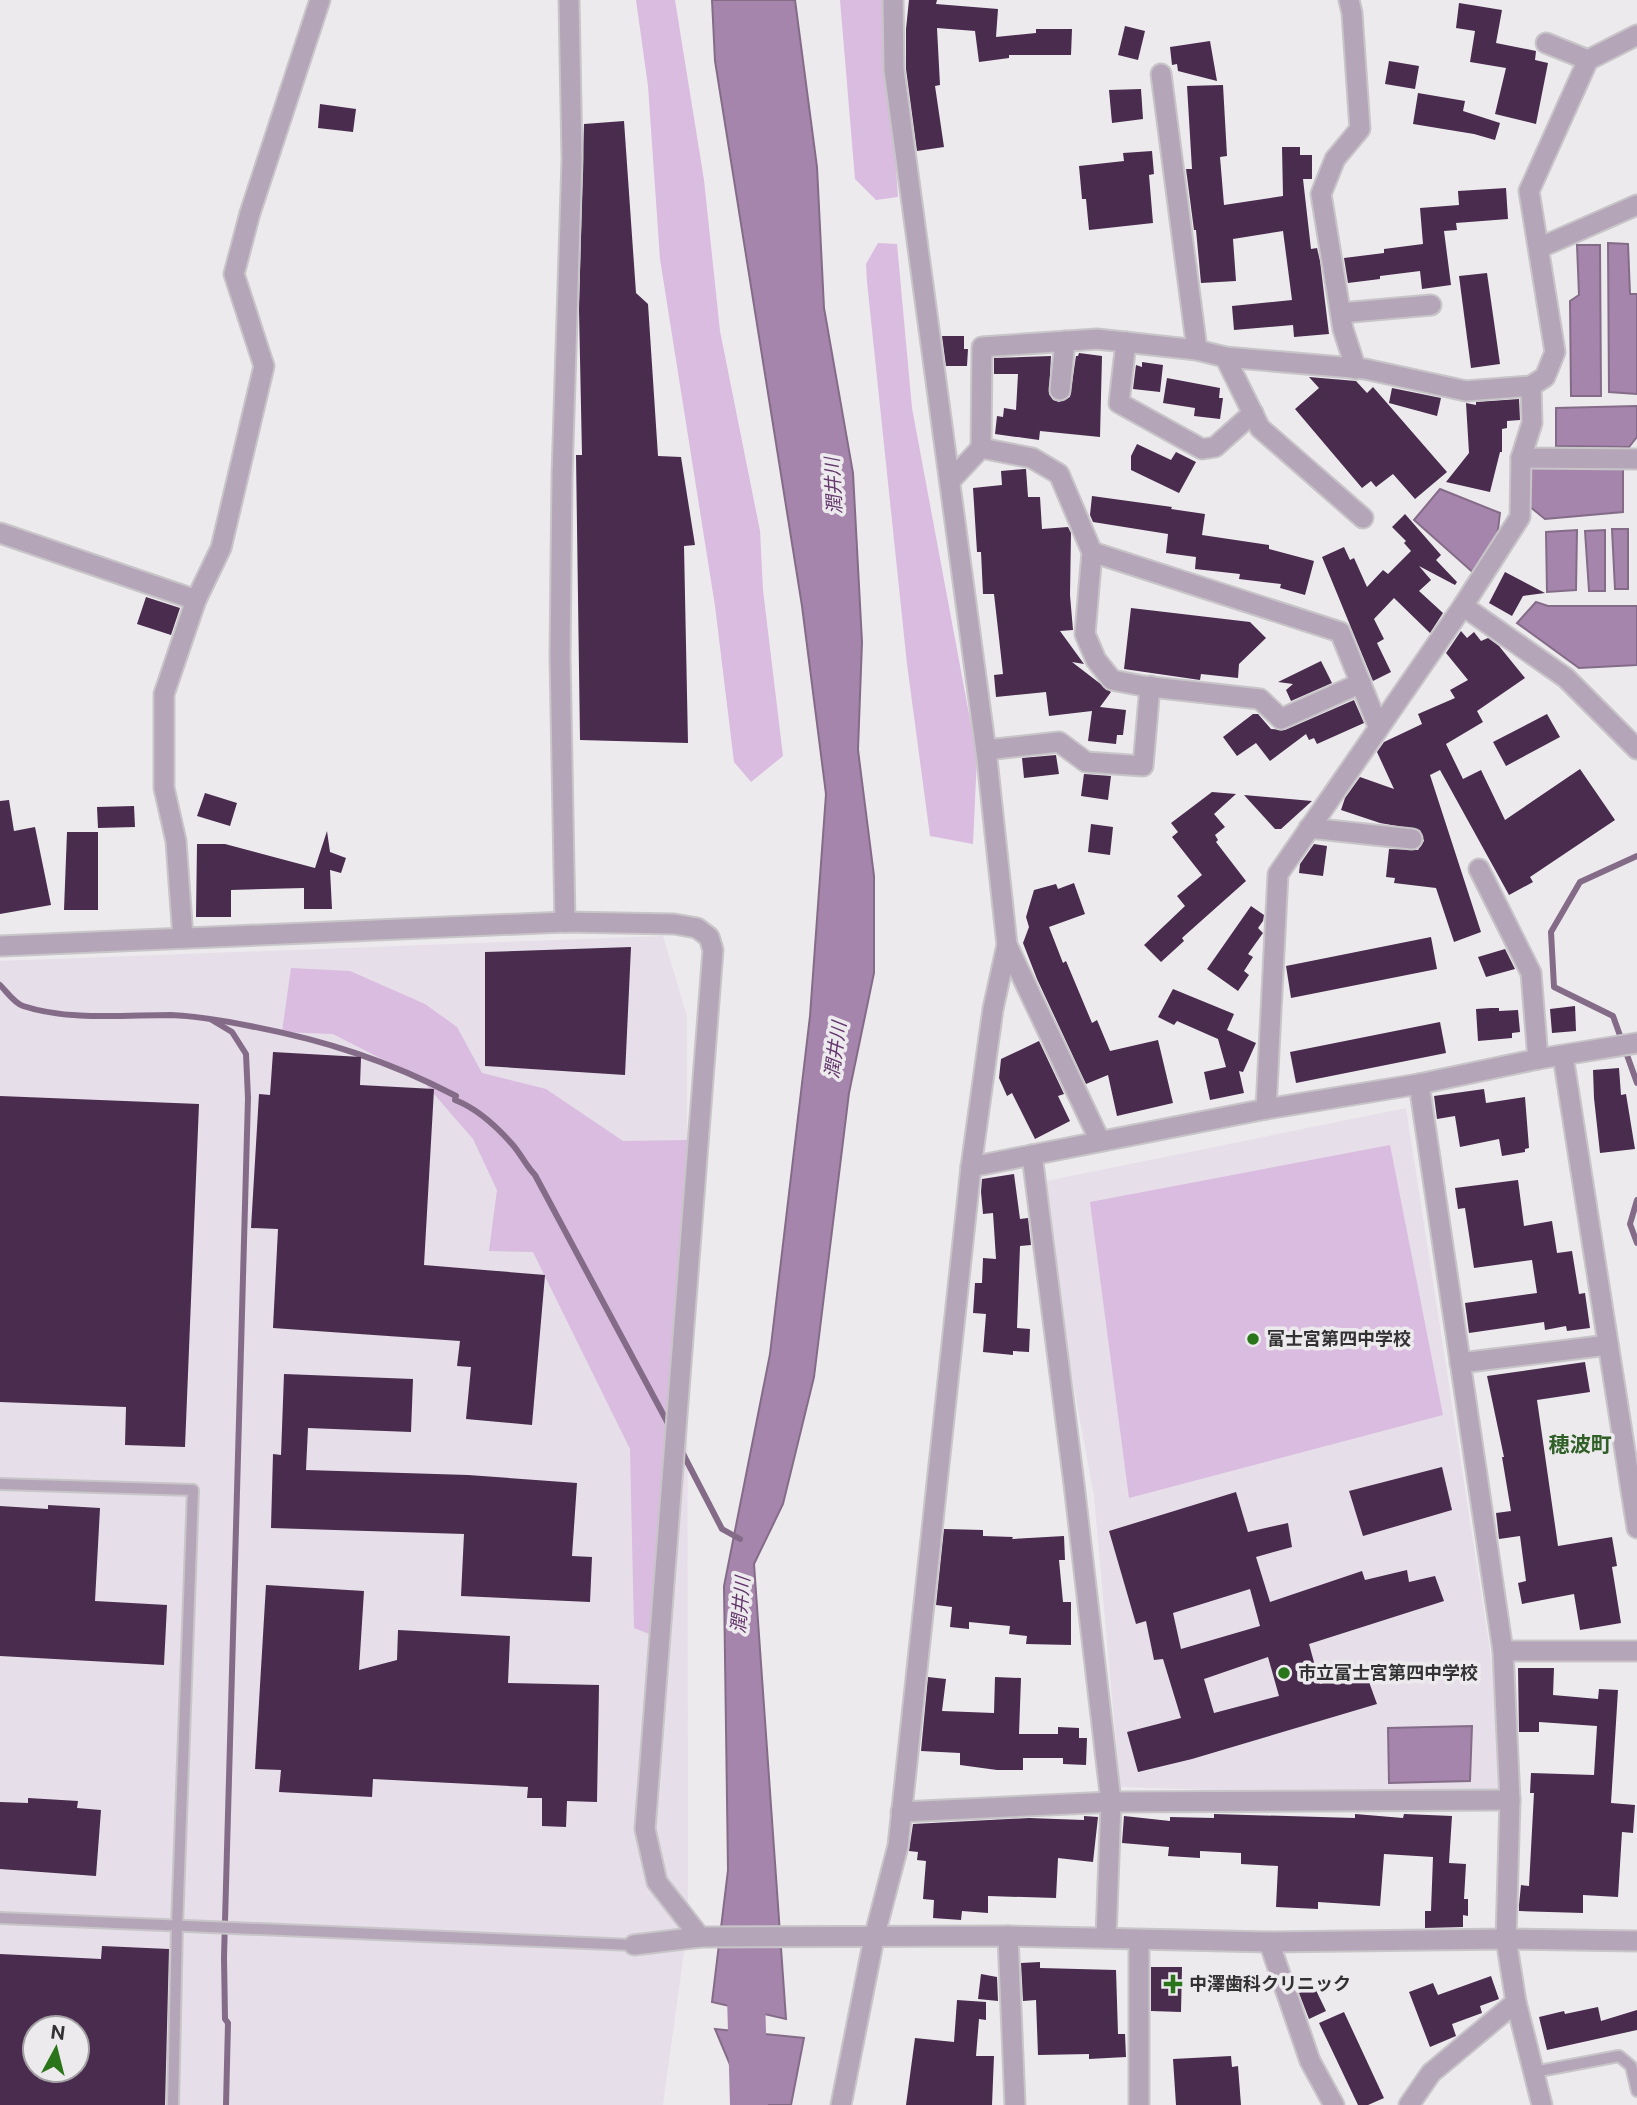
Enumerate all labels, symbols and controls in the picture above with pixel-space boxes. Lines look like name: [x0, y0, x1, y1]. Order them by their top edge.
water label: 潤井川: [820, 455, 845, 515]
water label: 潤井川: [820, 1018, 850, 1080]
place label: 富士宮第四中学校: [1267, 1328, 1411, 1349]
marker: 富士宮第四中学校: [1245, 1331, 1261, 1347]
district label: 穂波町: [1549, 1432, 1612, 1457]
water label: 潤井川: [727, 1574, 754, 1634]
place label: 市立富士宮第四中学校: [1298, 1662, 1478, 1683]
marker: 市立富士宮第四中学校: [1276, 1665, 1292, 1681]
place label: 中澤歯科クリニック: [1189, 1973, 1351, 1994]
marker: 中澤歯科クリニック: [1163, 1974, 1183, 1994]
north arrow: [21, 2014, 91, 2084]
text: N: [49, 2020, 67, 2044]

